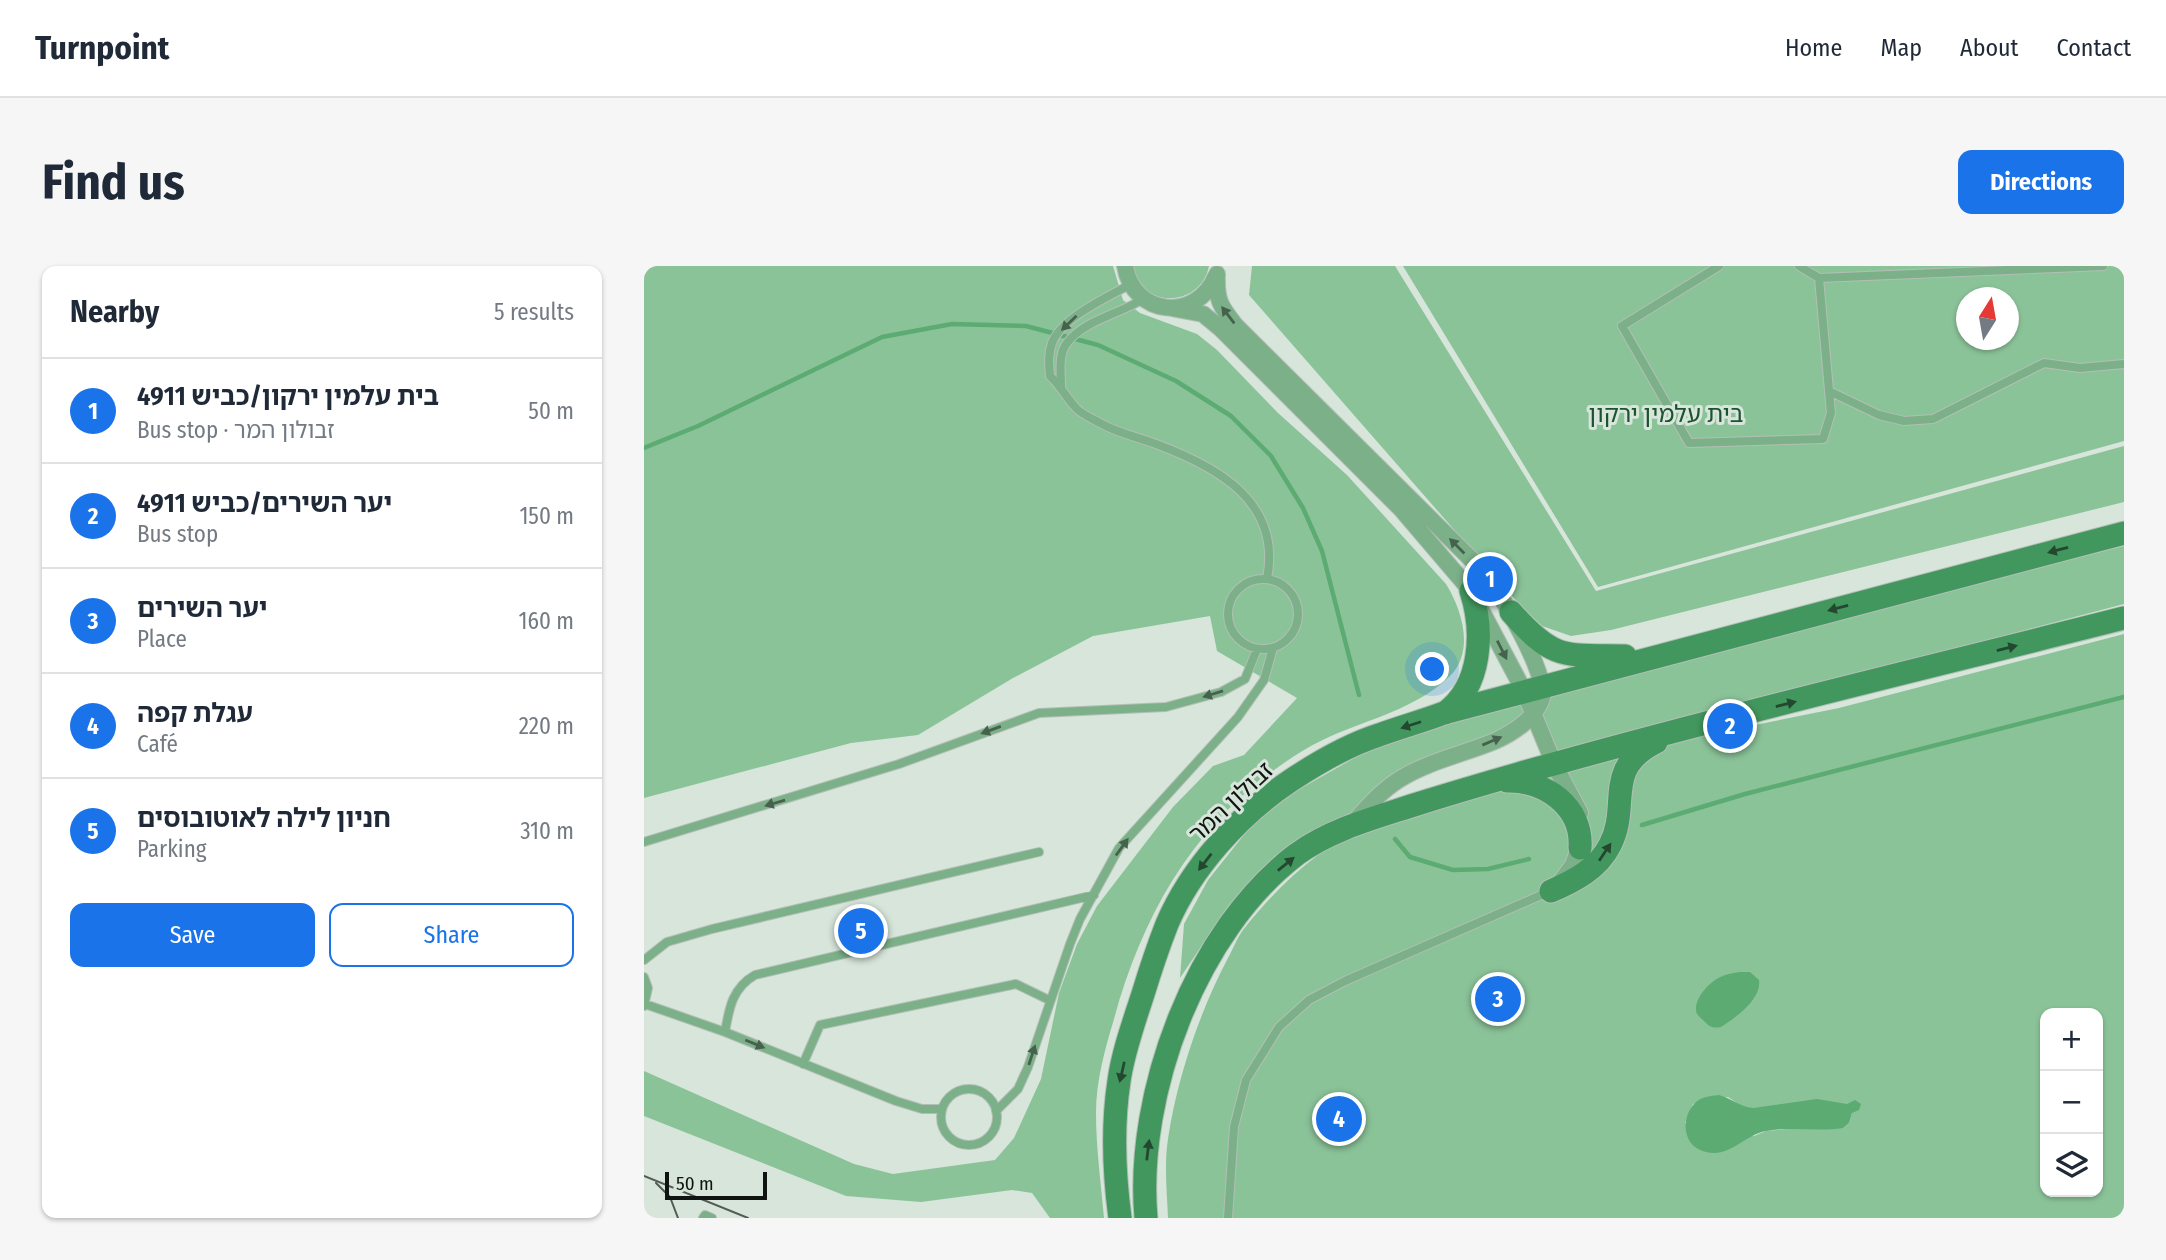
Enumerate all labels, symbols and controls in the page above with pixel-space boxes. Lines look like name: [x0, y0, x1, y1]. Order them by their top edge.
text: Turnpoint: [35, 28, 169, 68]
text: Home: [1785, 34, 1842, 62]
text: Map: [1880, 34, 1922, 62]
text: About: [1960, 34, 2018, 62]
text: Contact: [2056, 34, 2131, 62]
button: Directions: [1958, 150, 2124, 214]
text: Find us: [42, 153, 185, 212]
north arrow: [1956, 287, 2019, 350]
text: Nearby: [70, 294, 159, 330]
text: 5 results: [494, 298, 574, 326]
one-way arrow: [1221, 306, 1235, 324]
one-way arrow: [1061, 314, 1078, 331]
text: בית עלמין ירקון/כביש 4911: [137, 381, 439, 412]
text: 1: [88, 397, 98, 425]
text: 50 m: [528, 397, 574, 425]
park label: בית עלמין ירקון: [1589, 400, 1743, 428]
text: Bus stop · זבולון המר: [137, 416, 335, 444]
text: יער השירים/כביש 4911: [137, 488, 392, 519]
text: 2: [88, 502, 98, 530]
text: 150 m: [519, 502, 574, 530]
text: Bus stop: [137, 520, 218, 548]
one-way arrow: [1449, 538, 1465, 555]
one-way arrow: [2047, 545, 2069, 556]
pin: 1: [1467, 553, 1513, 605]
text: יער השירים: [137, 593, 267, 624]
one-way arrow: [1827, 603, 1849, 614]
text: 3: [88, 607, 98, 635]
text: 160 m: [519, 607, 574, 635]
text: Place: [137, 625, 187, 653]
one-way arrow: [1496, 640, 1508, 660]
one-way arrow: [1996, 642, 2018, 653]
your location: [1415, 652, 1449, 686]
one-way arrow: [1203, 689, 1224, 700]
text: עגלת קפה: [137, 698, 253, 729]
one-way arrow: [1775, 698, 1797, 709]
pin: 2: [1707, 700, 1753, 752]
text: 4: [87, 712, 99, 740]
text: 220 m: [519, 712, 574, 740]
one-way arrow: [1401, 720, 1422, 730]
one-way arrow: [980, 725, 1001, 736]
text: Café: [137, 730, 178, 758]
one-way arrow: [1482, 736, 1503, 747]
street label: זבולון המר: [1183, 756, 1279, 848]
one-way arrow: [765, 798, 786, 808]
text: חניון לילה לאוטובוסים: [137, 803, 391, 834]
text: 5: [87, 817, 99, 845]
text: 310 m: [520, 817, 574, 845]
text: Parking: [137, 835, 207, 863]
one-way arrow: [1115, 838, 1129, 856]
one-way arrow: [1598, 842, 1611, 861]
one-way arrow: [1198, 853, 1213, 871]
one-way arrow: [1276, 856, 1294, 871]
button: Save: [70, 903, 315, 967]
button: Share: [329, 903, 574, 967]
pin: 5: [838, 905, 884, 957]
pin: 3: [1475, 973, 1521, 1025]
map controls: [2040, 1008, 2103, 1197]
button: +: [2040, 1008, 2103, 1071]
one-way arrow: [745, 1039, 766, 1050]
one-way arrow: [1027, 1044, 1038, 1065]
one-way arrow: [1116, 1061, 1127, 1083]
button: −: [2040, 1071, 2103, 1134]
pin: 4: [1316, 1093, 1362, 1145]
button: layers: [2040, 1134, 2103, 1197]
one-way arrow: [1142, 1139, 1153, 1161]
scale bar: [665, 1169, 766, 1201]
text: 50 m: [676, 1172, 714, 1195]

